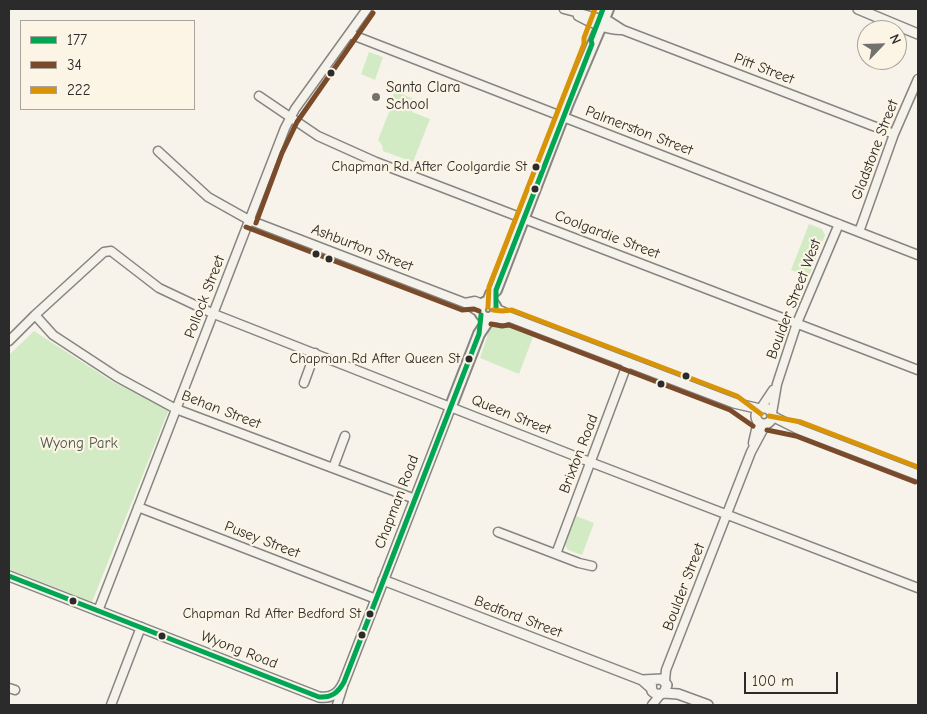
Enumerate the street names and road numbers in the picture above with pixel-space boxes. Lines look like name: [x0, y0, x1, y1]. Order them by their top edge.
street label: Pitt Street: [731, 49, 797, 89]
street label: Gladstone Street: [848, 97, 902, 203]
street label: Palmerston Street: [583, 102, 695, 160]
street label: Coolgardie Street: [552, 207, 662, 263]
street label: Ashburton Street: [309, 220, 415, 276]
street label: Boulder Street West: [763, 236, 825, 362]
street label: Pollock Street: [181, 253, 229, 341]
street label: Behan Street: [179, 387, 263, 433]
street label: Queen Street: [469, 391, 553, 439]
street label: Brixton Road: [556, 412, 602, 496]
street label: Chapman Road: [371, 453, 423, 551]
street label: Pusey Street: [222, 517, 302, 563]
street label: Boulder Street: [659, 541, 709, 633]
street label: Bedford Street: [472, 592, 564, 642]
street label: Wyong Road: [198, 627, 280, 673]

